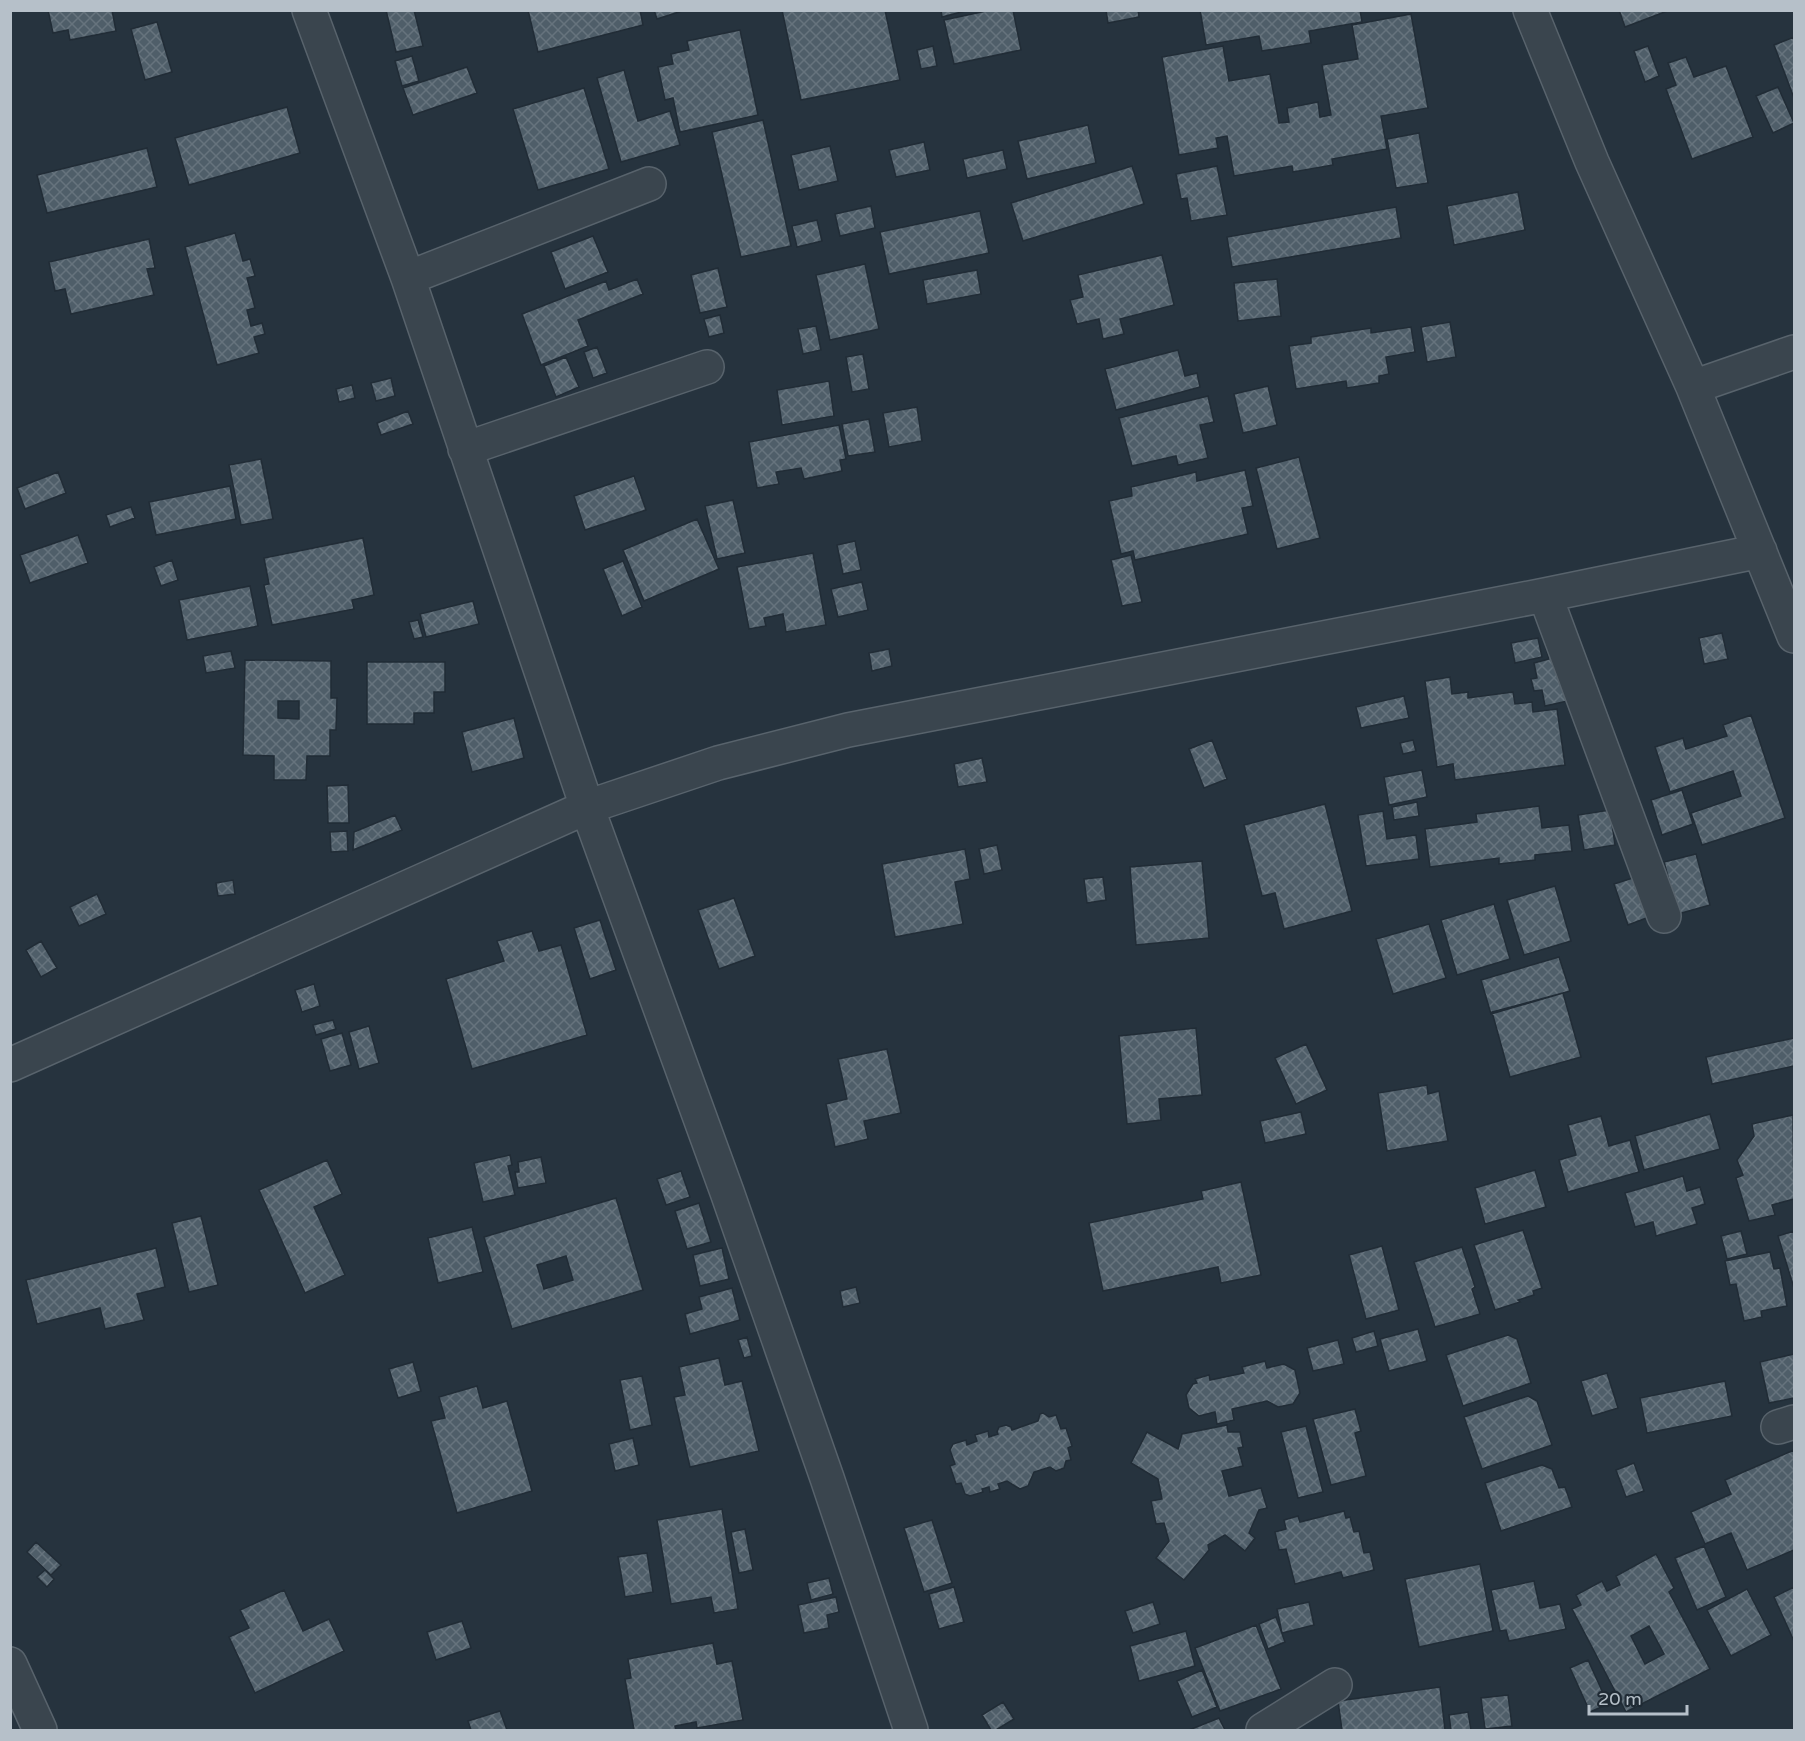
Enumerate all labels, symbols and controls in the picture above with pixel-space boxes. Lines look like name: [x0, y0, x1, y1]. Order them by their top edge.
scale bar: [1589, 1678, 1686, 1716]
text: 20 m: [1598, 1688, 1642, 1710]

